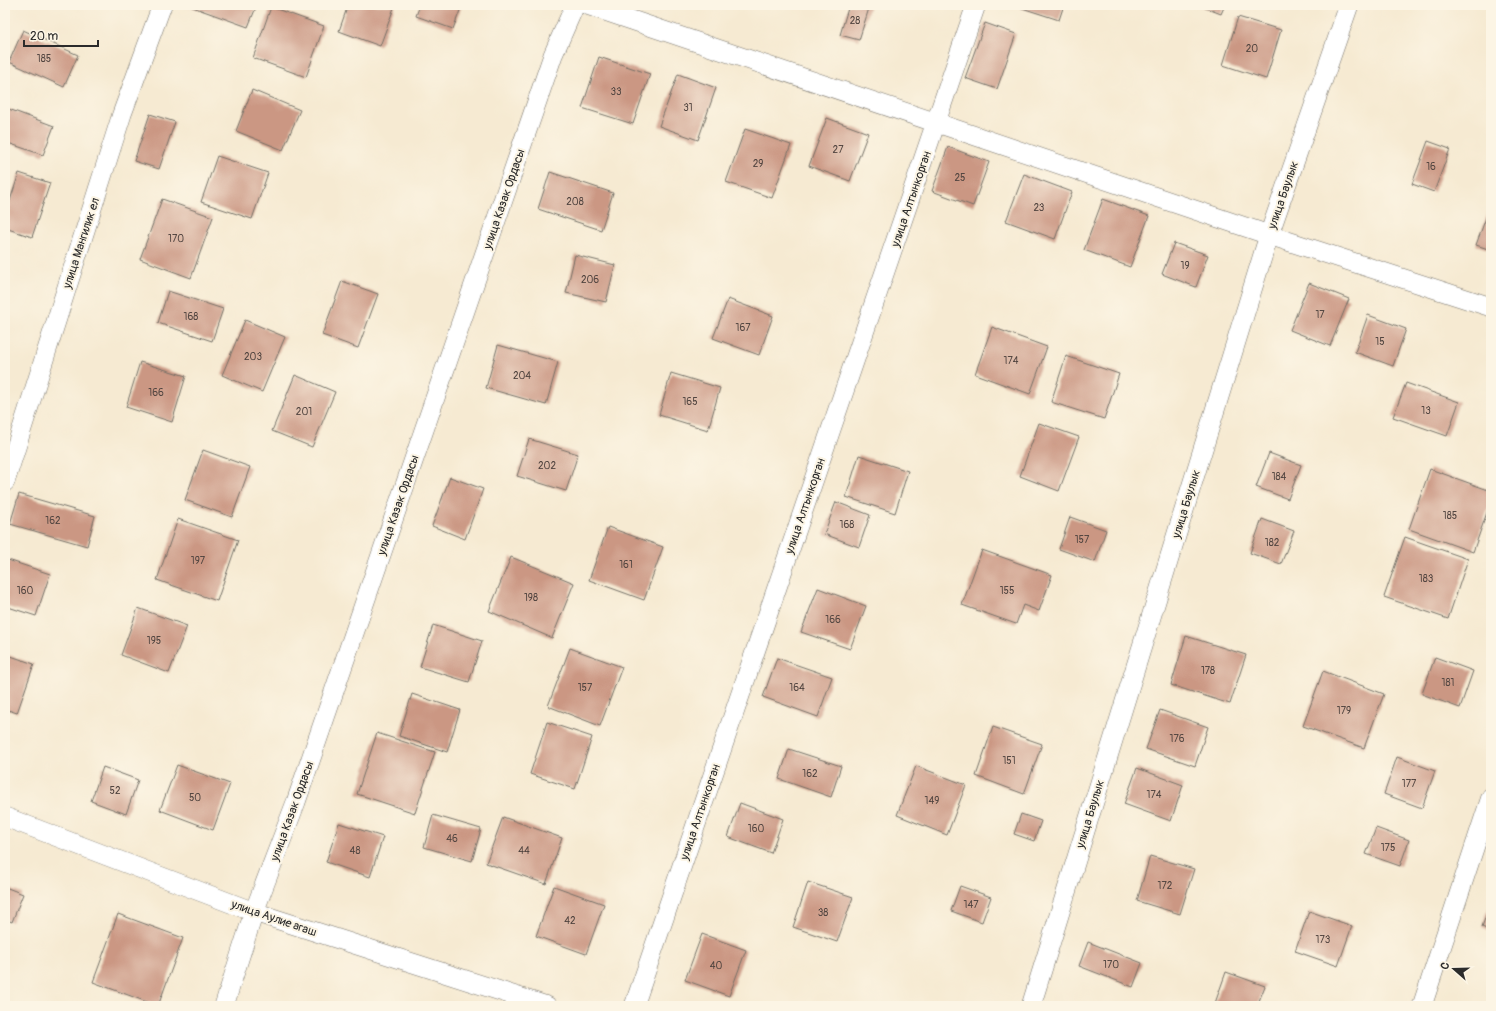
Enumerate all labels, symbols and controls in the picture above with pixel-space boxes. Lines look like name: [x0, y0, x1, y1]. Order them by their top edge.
house number: 28: [850, 15, 860, 27]
scale bar: [24, 22, 98, 48]
text: 20 m: [30, 29, 59, 44]
house number: 20: [1246, 43, 1258, 55]
house number: 185: [37, 53, 51, 65]
house number: 33: [610, 86, 622, 98]
house number: 31: [683, 102, 693, 114]
house number: 27: [833, 144, 844, 156]
street label: улица Казак Ордасы: [480, 147, 529, 252]
street label: улица Алтынкорган: [888, 149, 935, 250]
house number: 29: [753, 158, 763, 170]
street label: улица Баулык: [1265, 159, 1302, 232]
house number: 16: [1426, 161, 1436, 173]
house number: 25: [954, 172, 966, 184]
street label: улица Мангилик ел: [59, 196, 103, 292]
house number: 208: [566, 196, 584, 208]
house number: 23: [1034, 202, 1045, 214]
house number: 170: [168, 233, 184, 245]
house number: 19: [1180, 260, 1190, 272]
house number: 206: [581, 274, 599, 286]
house number: 17: [1315, 309, 1325, 321]
house number: 168: [184, 311, 198, 323]
house number: 167: [736, 322, 751, 334]
house number: 15: [1375, 336, 1385, 348]
house number: 203: [244, 351, 262, 363]
house number: 174: [1004, 355, 1019, 367]
house number: 204: [513, 370, 531, 382]
house number: 166: [148, 387, 164, 399]
house number: 165: [682, 396, 698, 408]
house number: 13: [1421, 405, 1431, 417]
house number: 201: [296, 406, 312, 418]
street label: улица Казак Ордасы: [374, 453, 423, 558]
street label: улица Алтынкорган: [782, 456, 829, 557]
house number: 202: [538, 460, 556, 472]
street label: улица Баулык: [1169, 468, 1204, 541]
house number: 184: [1272, 471, 1287, 483]
house number: 185: [1443, 510, 1457, 522]
house number: 162: [45, 515, 61, 527]
house number: 168: [840, 519, 854, 531]
house number: 157: [1075, 534, 1090, 546]
house number: 182: [1265, 537, 1280, 549]
house number: 197: [191, 555, 206, 567]
house number: 161: [619, 559, 633, 571]
house number: 183: [1419, 573, 1434, 585]
house number: 160: [17, 585, 33, 597]
house number: 155: [1000, 585, 1014, 597]
house number: 198: [524, 592, 538, 604]
house number: 166: [825, 614, 841, 626]
house number: 195: [147, 635, 161, 647]
house number: 178: [1201, 665, 1215, 677]
house number: 181: [1442, 677, 1455, 689]
house number: 157: [578, 682, 593, 694]
house number: 164: [789, 682, 805, 694]
house number: 179: [1337, 705, 1351, 717]
house number: 176: [1169, 733, 1185, 745]
house number: 151: [1002, 755, 1016, 767]
street label: улица Казак Ордасы: [267, 759, 318, 864]
street label: улица Алтынкорган: [677, 762, 724, 863]
house number: 162: [802, 768, 818, 780]
street label: улица Баулык: [1073, 778, 1108, 851]
house number: 177: [1402, 778, 1417, 790]
house number: 52: [109, 785, 121, 797]
house number: 174: [1147, 789, 1162, 801]
house number: 50: [189, 792, 201, 804]
house number: 149: [925, 795, 939, 807]
house number: 160: [748, 823, 764, 835]
house number: 46: [446, 833, 458, 845]
house number: 175: [1381, 842, 1395, 854]
house number: 48: [350, 845, 360, 857]
house number: 44: [518, 845, 530, 857]
house number: 172: [1158, 880, 1173, 892]
street label: улица Аулие агаш: [228, 897, 319, 940]
house number: 147: [964, 899, 979, 911]
house number: 38: [818, 907, 828, 919]
house number: 42: [564, 915, 576, 927]
house number: 173: [1316, 934, 1331, 946]
north arrow: [1434, 949, 1474, 989]
house number: 170: [1103, 959, 1119, 971]
house number: 40: [710, 960, 722, 972]
text: С: [1438, 960, 1452, 971]

